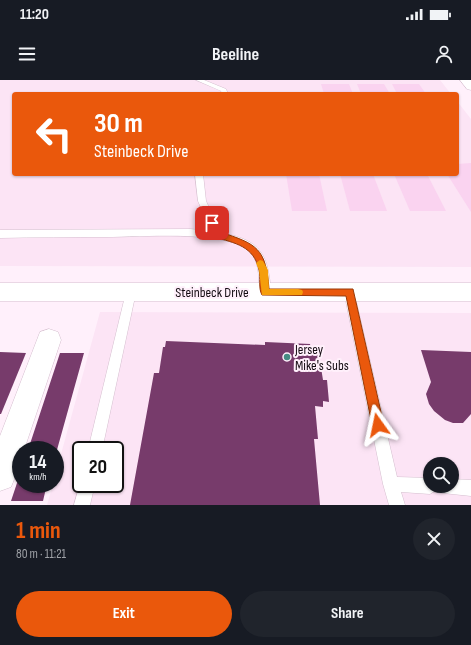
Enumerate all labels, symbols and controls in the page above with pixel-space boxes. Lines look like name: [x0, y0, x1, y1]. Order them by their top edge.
text: 11:20: [20, 5, 49, 24]
icon: menu: [16, 43, 38, 65]
icon: person: [433, 43, 455, 65]
text: Beeline: [212, 44, 259, 65]
text: 30 m: [94, 107, 143, 140]
icon: left: [28, 108, 80, 160]
text: Steinbeck Drive: [94, 141, 188, 162]
pin: [195, 206, 229, 240]
icon: arrive: [201, 212, 223, 234]
street label: Steinbeck Drive: [175, 284, 249, 301]
place label: Jersey Mike's Subs: [294, 341, 349, 374]
marker: Jersey Mike's Subs: [282, 352, 292, 362]
position arrow: [357, 404, 399, 446]
speed limit sign: 20: [72, 441, 124, 493]
text: 14: [29, 450, 47, 474]
map controls: [423, 457, 459, 493]
button: search: [423, 457, 459, 493]
text: km/h: [29, 471, 47, 483]
text: 1 min: [16, 516, 61, 545]
button: close: [413, 518, 455, 560]
text: 80 m · 11:21: [16, 546, 66, 562]
button: Exit: [16, 591, 232, 637]
button: Share: [240, 591, 455, 637]

